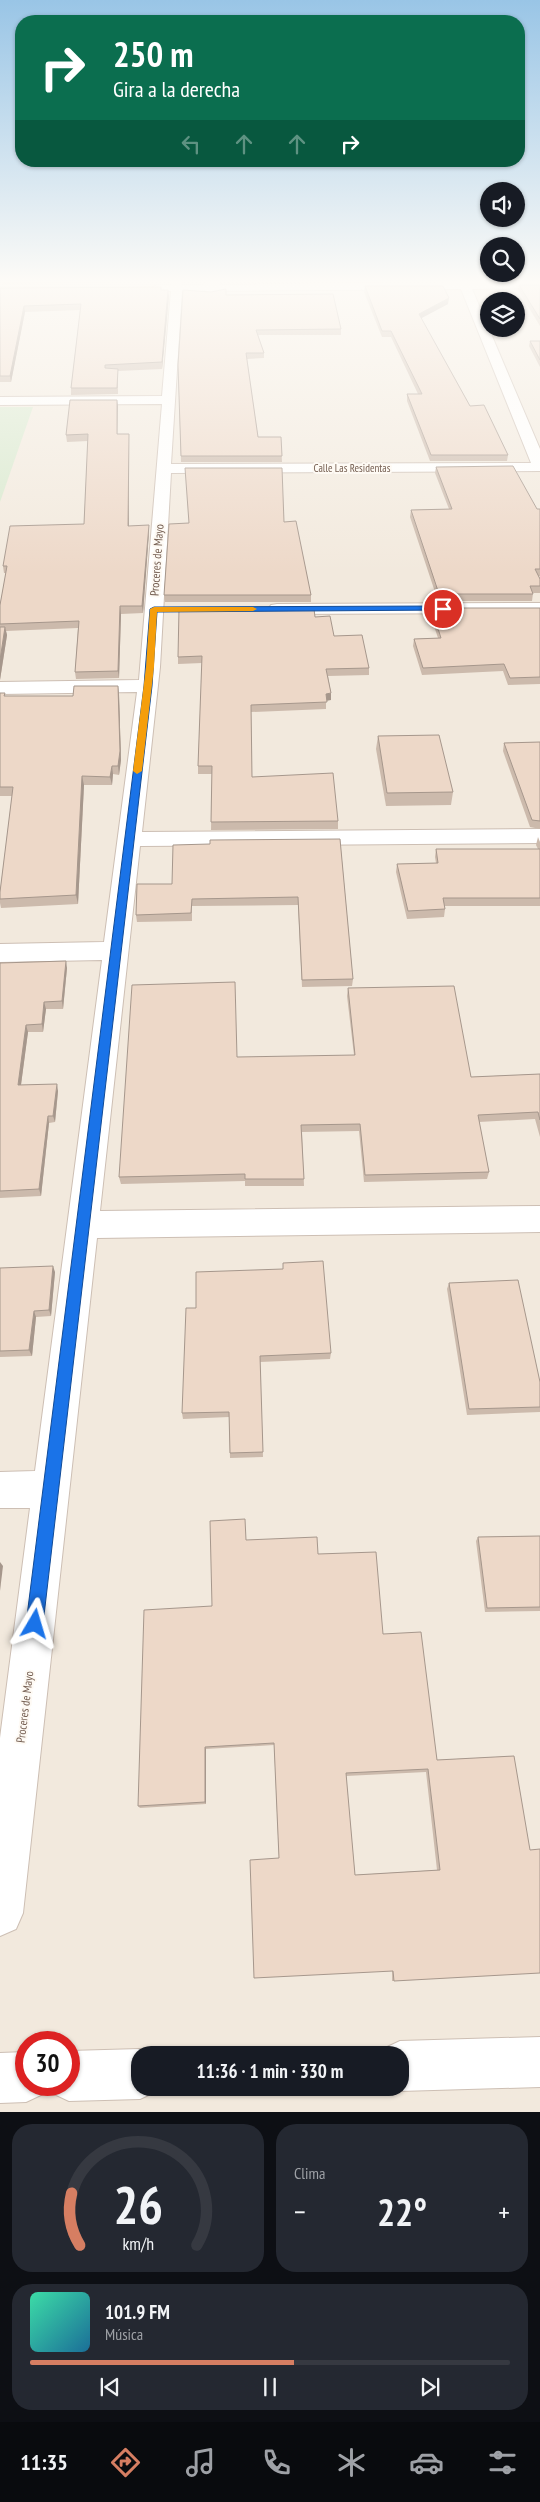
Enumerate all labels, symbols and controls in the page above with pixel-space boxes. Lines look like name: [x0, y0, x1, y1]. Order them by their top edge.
text: 250 m: [113, 31, 194, 77]
icon: right: [30, 35, 95, 100]
text: Gira a la derecha: [113, 75, 240, 103]
icon: left: [177, 130, 205, 158]
icon: ahead: [230, 130, 258, 158]
icon: ahead: [283, 130, 311, 158]
icon: right: [336, 130, 364, 158]
map controls: [480, 182, 525, 337]
button: sound: [480, 182, 525, 227]
button: search: [480, 237, 525, 282]
button: layers: [480, 292, 525, 337]
street label: Calle Las Residentas: [314, 461, 391, 475]
street label: Proceres de Mayo: [146, 523, 167, 597]
pin: [422, 588, 464, 630]
icon: arrive: [429, 595, 457, 623]
position arrow: [8, 1597, 60, 1649]
street label: Proceres de Mayo: [13, 1670, 36, 1744]
speed limit sign: 30: [15, 2031, 80, 2096]
text: 11:36 · 1 min · 330 m: [197, 2059, 343, 2083]
text: Clima: [294, 2163, 325, 2183]
text: 26: [113, 2171, 163, 2238]
text: 22°: [377, 2187, 427, 2236]
text: −: [294, 2193, 306, 2230]
text: +: [498, 2193, 510, 2230]
text: km/h: [122, 2232, 154, 2255]
text: 101.9 FM: [105, 2300, 170, 2324]
text: Música: [105, 2324, 143, 2344]
icon: previous: [96, 2373, 124, 2401]
icon: pause: [256, 2373, 284, 2401]
icon: next: [416, 2373, 444, 2401]
icon: directions: [108, 2445, 143, 2480]
icon: music: [183, 2445, 218, 2480]
icon: phone: [259, 2445, 294, 2480]
icon: climate: [334, 2445, 369, 2480]
icon: car: [409, 2445, 444, 2480]
icon: filters: [485, 2445, 520, 2480]
text: 11:35: [20, 2448, 68, 2476]

